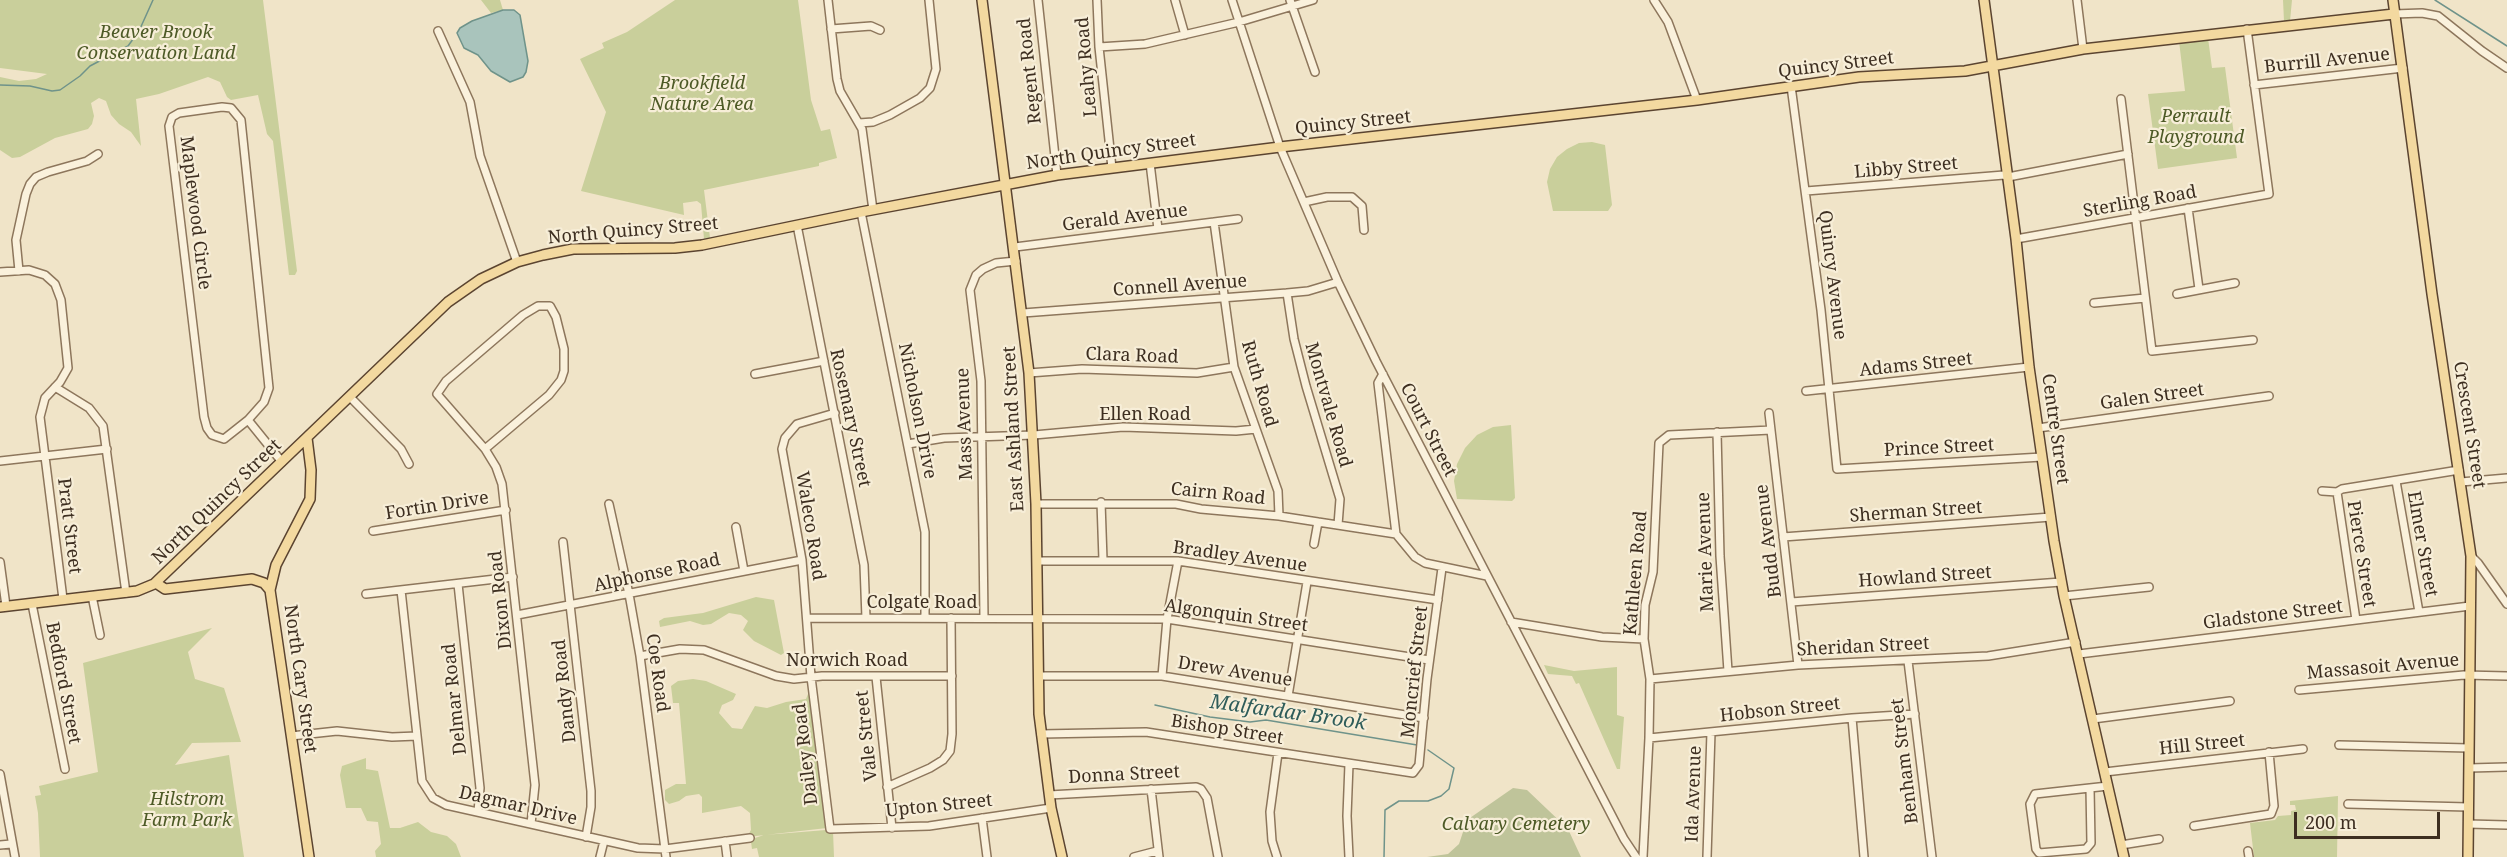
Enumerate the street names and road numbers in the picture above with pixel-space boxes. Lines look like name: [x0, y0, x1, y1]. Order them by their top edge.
street label: Leahy Road: [1072, 16, 1102, 118]
street label: Regent Road: [1014, 17, 1046, 125]
street label: Burrill Avenue: [2263, 44, 2391, 78]
street label: Quincy Street: [1777, 47, 1895, 83]
street label: Quincy Street: [1294, 106, 1412, 140]
street label: North Quincy Street: [1025, 129, 1197, 175]
street label: Maplewood Circle: [175, 135, 215, 291]
street label: Libby Street: [1853, 153, 1959, 183]
street label: Sterling Road: [2082, 181, 2198, 223]
street label: Gerald Avenue: [1061, 200, 1189, 236]
street label: Quincy Avenue: [1813, 209, 1851, 341]
street label: North Quincy Street: [547, 213, 719, 249]
street label: Connell Avenue: [1112, 271, 1248, 301]
street label: Ruth Road: [1236, 338, 1282, 430]
street label: Montvale Road: [1300, 340, 1356, 470]
street label: Nicholson Drive: [893, 341, 941, 481]
street label: Clara Road: [1085, 344, 1179, 368]
street label: East Ashland Street: [999, 346, 1029, 512]
street label: Rosemary Street: [825, 347, 875, 489]
street label: Adams Street: [1858, 348, 1974, 382]
street label: Crescent Street: [2448, 360, 2490, 490]
street label: Mass Avenue: [952, 368, 978, 480]
street label: Centre Street: [2037, 372, 2073, 486]
street label: Court Street: [1395, 379, 1461, 481]
street label: Galen Street: [2099, 379, 2205, 415]
street label: Ellen Road: [1099, 404, 1191, 426]
street label: Prince Street: [1883, 434, 1995, 462]
street label: North Quincy Street: [148, 435, 286, 569]
street label: Waleco Road: [791, 470, 829, 582]
street label: Pratt Street: [52, 477, 86, 575]
street label: Cairn Road: [1170, 478, 1266, 510]
street label: Budd Avenue: [1751, 483, 1787, 599]
street label: Fortin Drive: [384, 487, 490, 525]
street label: Elmer Street: [2402, 490, 2442, 598]
street label: Marie Avenue: [1693, 492, 1719, 612]
street label: Sherman Street: [1849, 497, 1983, 527]
street label: Pierce Street: [2342, 499, 2380, 609]
street label: Kathleen Road: [1620, 510, 1652, 636]
street label: Bradley Avenue: [1171, 537, 1309, 577]
street label: Dixon Road: [485, 549, 517, 651]
street label: Alphonse Road: [592, 549, 722, 597]
street label: Howland Street: [1858, 562, 1992, 592]
street label: Colgate Road: [867, 592, 977, 614]
street label: Algonquin Street: [1163, 595, 1309, 637]
street label: Gladstone Street: [2202, 596, 2344, 634]
street label: North Cary Street: [279, 603, 321, 755]
street label: Moncrief Street: [1397, 605, 1433, 739]
street label: Bedford Street: [41, 620, 85, 746]
street label: Coe Road: [641, 632, 673, 714]
street label: Sheridan Street: [1796, 633, 1930, 661]
street label: Dandy Road: [549, 638, 581, 744]
street label: Delmar Road: [438, 642, 472, 756]
street label: Norwich Road: [786, 650, 908, 672]
street label: Massasoit Avenue: [2306, 650, 2460, 684]
street label: Drew Avenue: [1176, 652, 1294, 692]
street label: Vale Street: [851, 689, 883, 783]
street label: Hobson Street: [1719, 693, 1841, 727]
street label: Benham Street: [1887, 697, 1923, 825]
street label: Dailey Road: [789, 702, 823, 806]
street label: Bishop Street: [1169, 710, 1285, 750]
street label: Hill Street: [2158, 730, 2246, 760]
street label: Ida Avenue: [1682, 745, 1706, 843]
street label: Donna Street: [1068, 761, 1180, 789]
street label: Dagmar Drive: [457, 782, 579, 830]
street label: Upton Street: [885, 790, 993, 822]

